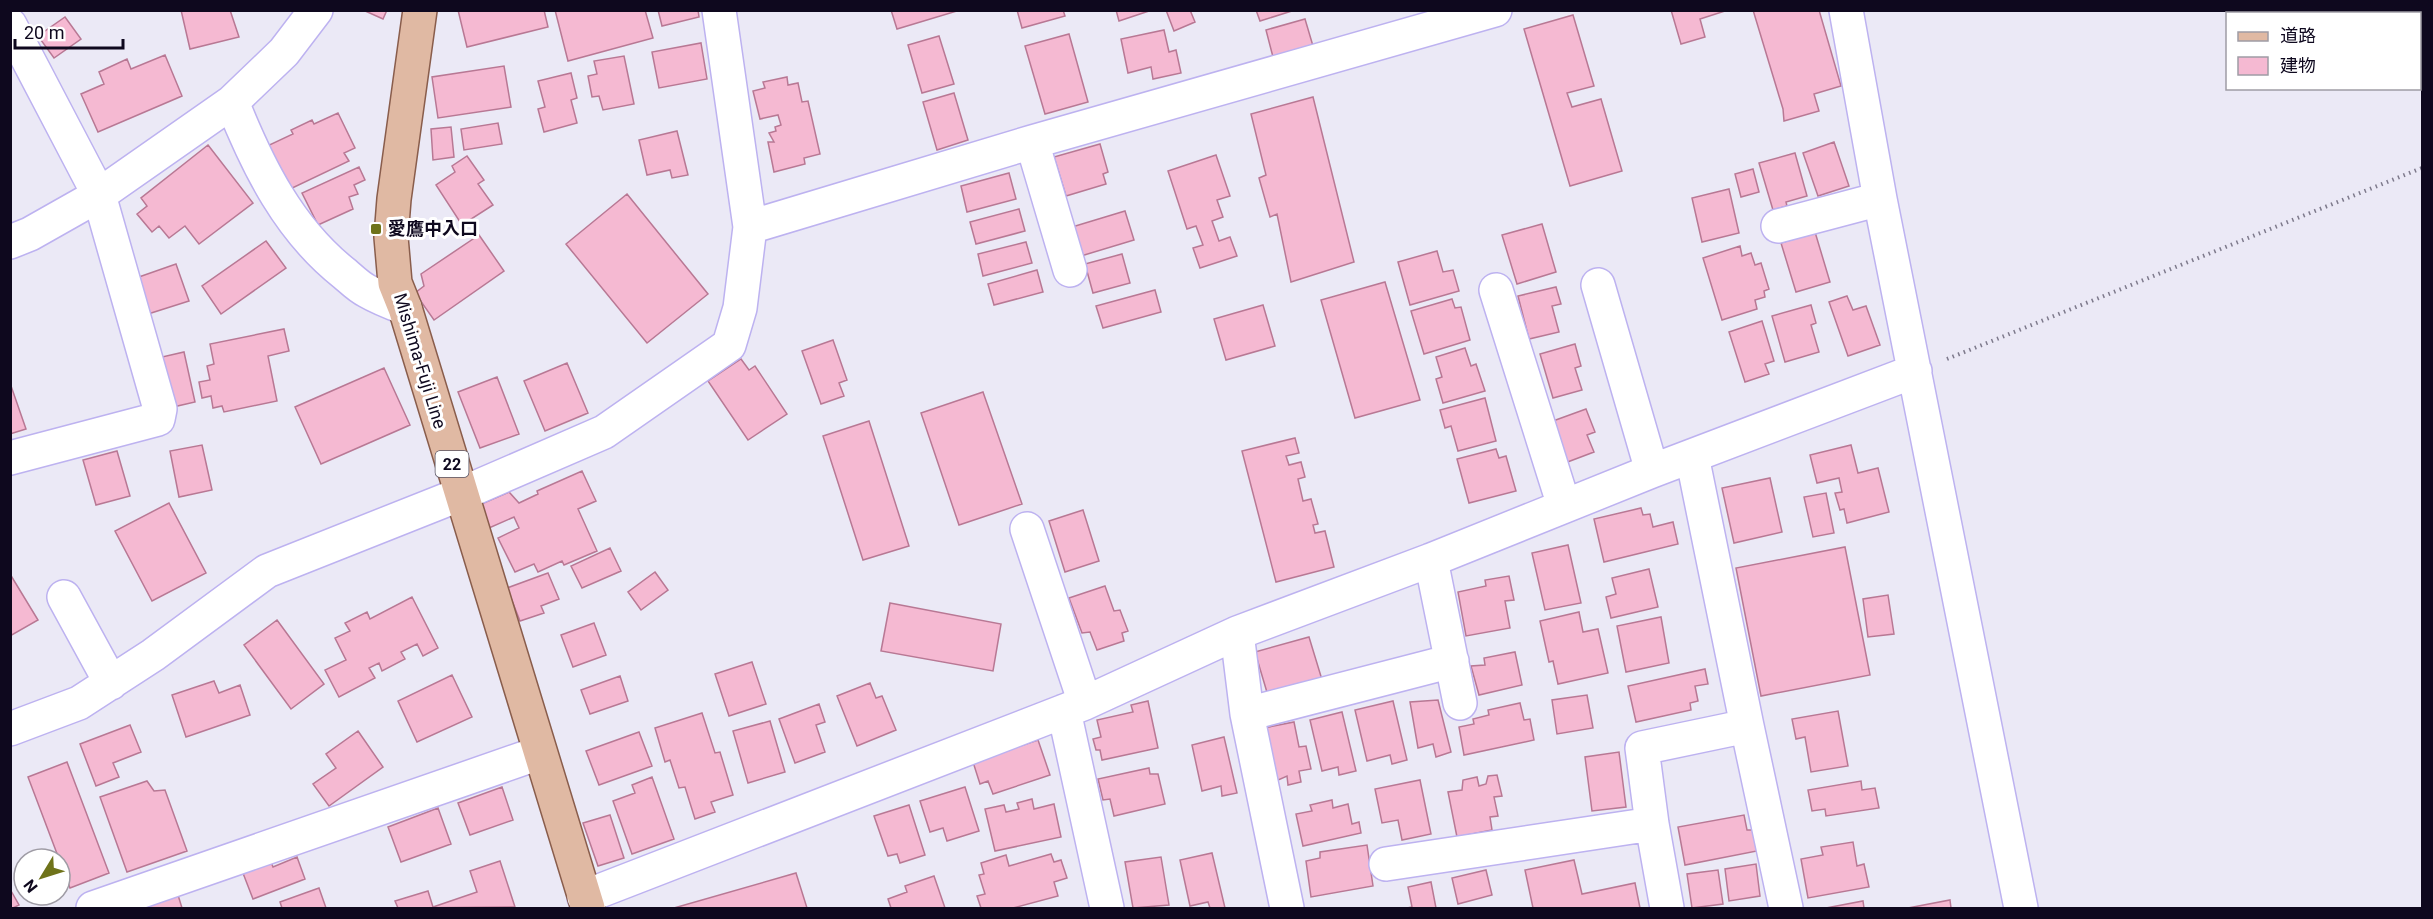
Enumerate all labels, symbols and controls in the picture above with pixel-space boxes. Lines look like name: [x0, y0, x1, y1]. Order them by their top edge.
scale bar: [15, 12, 123, 50]
legend: [2226, 12, 2421, 90]
text: 20 m: [24, 22, 64, 43]
text: 道路: [2280, 25, 2316, 46]
text: 建物: [2280, 55, 2316, 76]
place label: 愛鷹中入口: [388, 218, 478, 239]
marker: 愛鷹中入口: [369, 222, 383, 236]
street label: Mishima-Fuji Line: [390, 291, 451, 431]
road number: 22: [436, 451, 468, 477]
north arrow: [12, 847, 72, 907]
text: N: [20, 876, 42, 896]

